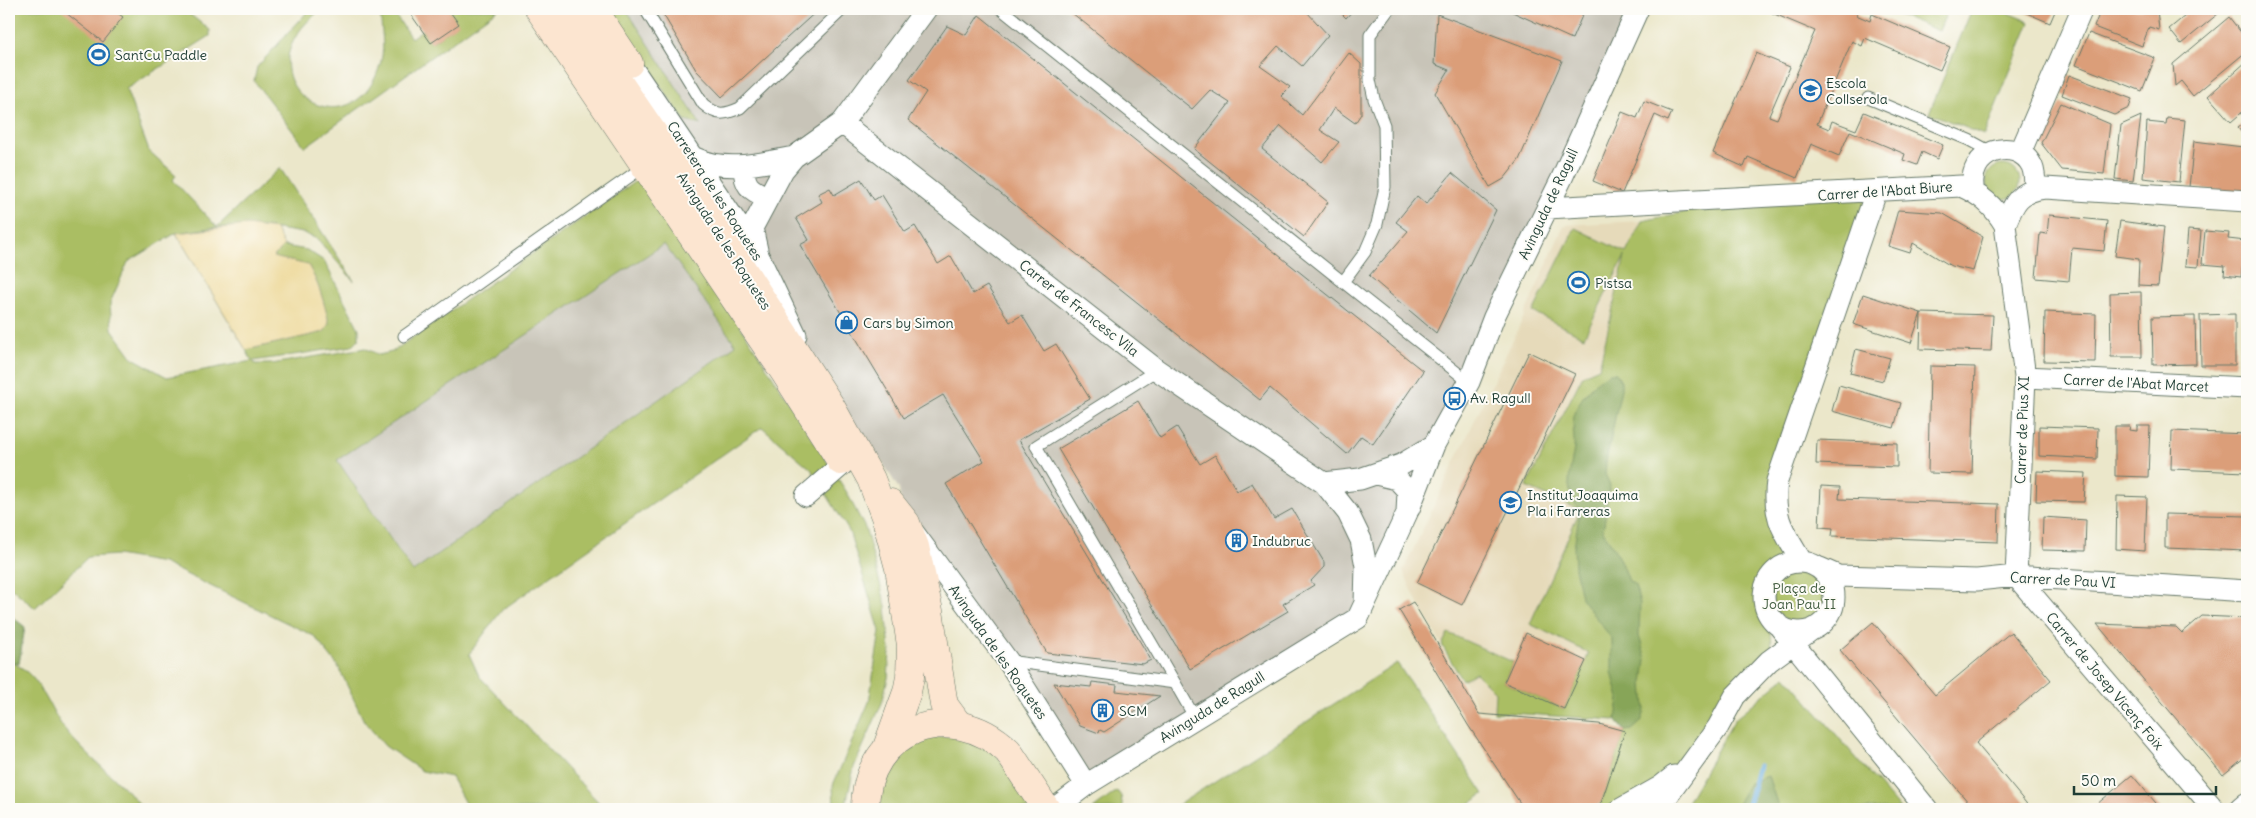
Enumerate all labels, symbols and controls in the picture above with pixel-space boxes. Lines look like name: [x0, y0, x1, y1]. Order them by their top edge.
sports icon: SantCu Paddle: [87, 43, 111, 67]
place label: SantCu Paddle: [115, 46, 207, 64]
place label: Escola Collserola: [1826, 74, 1888, 108]
school or university icon: Escola Collserola: [1798, 79, 1822, 103]
street label: Carretera de les Roquetes: [663, 118, 767, 264]
street label: Avinguda de Ragull: [1514, 146, 1582, 262]
street label: Avinguda de les Roquetes: [673, 169, 775, 313]
street label: Carrer de l'Abat Biure: [1817, 177, 1953, 205]
street label: Carrer de Francesc Vila: [1016, 256, 1142, 360]
sports icon: Pistsa: [1567, 271, 1591, 295]
place label: Pistsa: [1595, 274, 1632, 292]
shop icon: Cars by Simon: [835, 311, 859, 335]
place label: Cars by Simon: [863, 314, 954, 332]
street label: Carrer de l'Abat Marcet: [2063, 370, 2210, 396]
street label: Carrer de Pius XI: [2011, 376, 2033, 484]
bus stop icon: Av. Ragull: [1442, 386, 1466, 410]
place label: Av. Ragull: [1470, 389, 1531, 407]
place label: Institut Joaquima Pla i Farreras: [1527, 486, 1639, 520]
school or university icon: Institut Joaquima Pla i Farreras: [1499, 491, 1523, 515]
building icon: Indubruc: [1224, 529, 1248, 553]
place label: Indubruc: [1252, 532, 1311, 550]
street label: Carrer de Pau VI: [2010, 568, 2116, 592]
park label: Plaça de Joan Pau II: [1762, 579, 1836, 613]
street label: Avinguda de les Roquetes: [945, 581, 1051, 723]
street label: Carrer de Josep Vicenç Foix: [2042, 609, 2168, 754]
street label: Avinguda de Ragull: [1156, 667, 1268, 747]
building icon: SCM: [1091, 699, 1115, 723]
place label: SCM: [1119, 702, 1147, 720]
scale bar: [2074, 763, 2216, 795]
text: 50 m: [2081, 771, 2116, 790]

